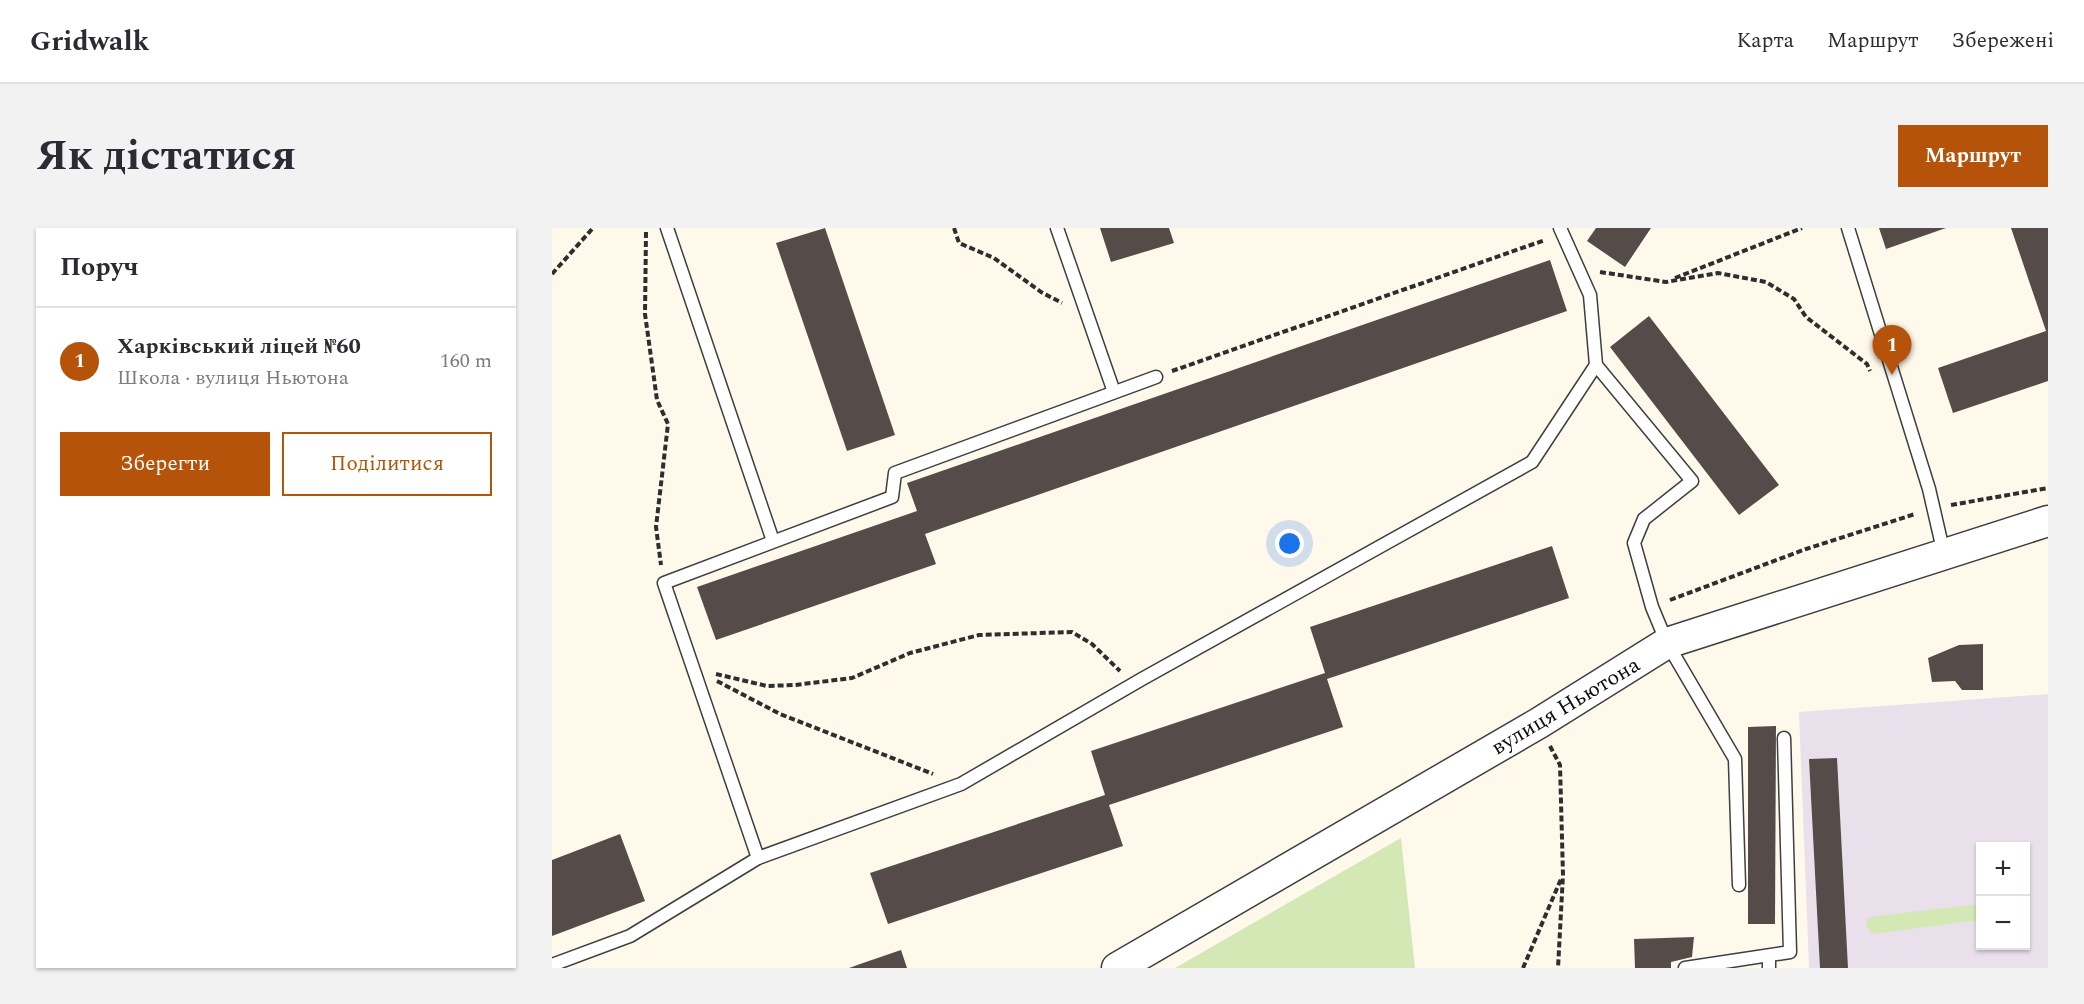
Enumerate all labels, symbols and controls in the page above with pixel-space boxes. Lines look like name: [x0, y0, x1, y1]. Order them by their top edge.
text: Gridwalk: [30, 20, 149, 63]
text: Карта: [1737, 25, 1794, 57]
text: Маршрут: [1827, 25, 1918, 57]
text: Збережені: [1951, 25, 2054, 57]
text: Як дістатися: [36, 125, 296, 188]
button: Маршрут: [1898, 125, 2048, 187]
text: Поруч: [60, 247, 139, 287]
pin: 1: [1872, 326, 1912, 375]
text: Харківський ліцей №60: [117, 330, 361, 363]
text: 1: [74, 346, 85, 376]
text: 160 m: [440, 346, 492, 376]
text: Школа · вулиця Ньютона: [117, 363, 349, 393]
button: Зберегти: [60, 432, 270, 496]
button: Поділитися: [282, 432, 492, 496]
your location: [1275, 529, 1304, 558]
street label: вулиця Ньютона: [1485, 649, 1647, 764]
map controls: [1976, 842, 2030, 950]
button: +: [1976, 842, 2030, 896]
button: −: [1976, 896, 2030, 950]

